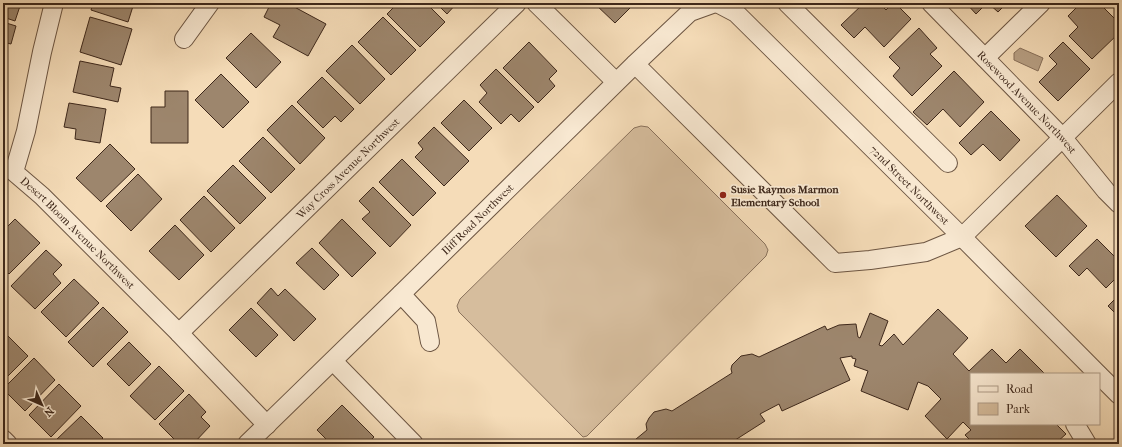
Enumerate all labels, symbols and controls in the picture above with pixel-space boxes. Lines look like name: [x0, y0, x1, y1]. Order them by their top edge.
street label: Rosewood Avenue Northwest: [975, 48, 1080, 156]
street label: Way Cross Avenue Northwest: [293, 115, 402, 222]
street label: 72nd Street Northwest: [867, 143, 952, 227]
street label: Desert Bloom Avenue Northwest: [18, 174, 138, 292]
street label: Iliff Road Northwest: [439, 181, 516, 257]
place label: Susie Raymos Marmon Elementary School: [731, 183, 839, 209]
marker: Susie Raymos Marmon Elementary School: [718, 190, 728, 200]
legend: [970, 373, 1100, 425]
text: Road: [1006, 382, 1033, 396]
north arrow: [22, 385, 62, 425]
text: Park: [1006, 402, 1031, 416]
text: N: [41, 404, 56, 420]

